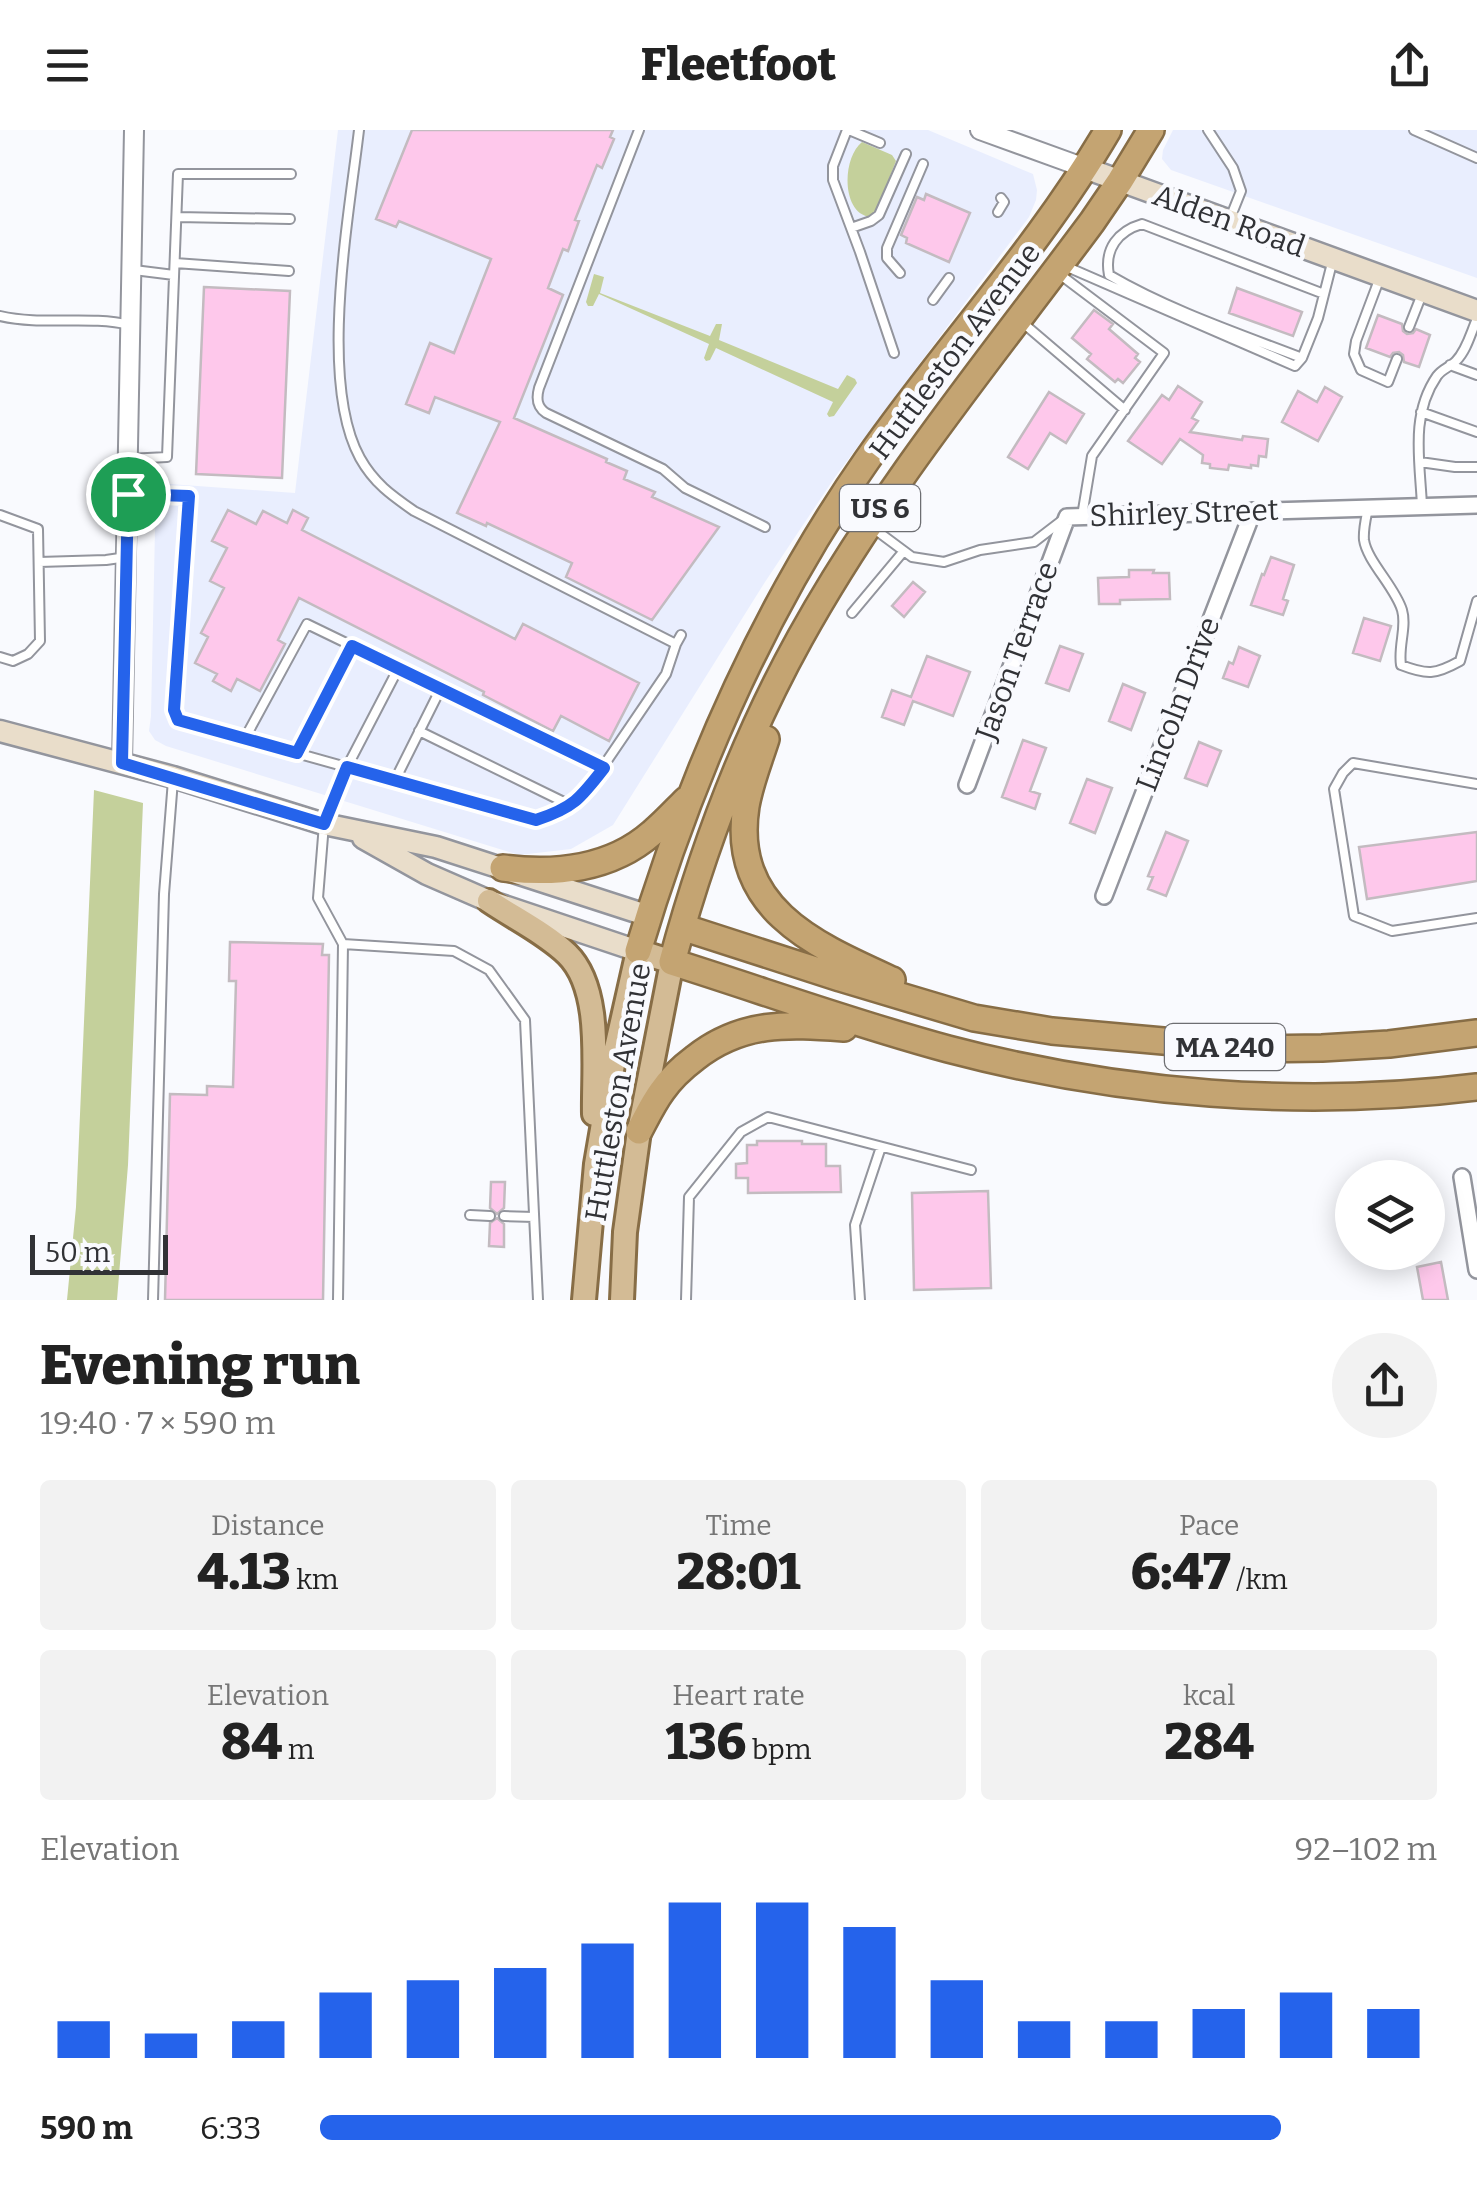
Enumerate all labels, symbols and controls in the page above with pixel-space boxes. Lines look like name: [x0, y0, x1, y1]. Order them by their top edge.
icon: menu: [40, 38, 95, 93]
text: Fleetfoot: [641, 38, 836, 92]
icon: share: [1382, 38, 1437, 93]
street label: Alden Road: [1148, 177, 1310, 265]
street label: Huttleston Avenue: [862, 236, 1048, 466]
pin: [86, 452, 171, 537]
icon: arrive: [101, 467, 156, 522]
road number: US 6: [840, 485, 920, 531]
street label: Shirley Street: [1089, 492, 1279, 534]
street label: Jason Terrace: [968, 557, 1066, 746]
street label: Lincoln Drive: [1128, 612, 1228, 796]
street label: Huttleston Avenue: [578, 960, 658, 1224]
road number: MA 240: [1165, 1024, 1285, 1070]
map controls: [1335, 1160, 1445, 1270]
button: layers: [1335, 1160, 1445, 1270]
scale bar: [30, 1230, 168, 1274]
text: 50 m: [45, 1236, 110, 1269]
text: Evening run: [40, 1333, 360, 1399]
button: share: [1332, 1333, 1437, 1438]
text: 19:40 · 7 × 590 m: [40, 1404, 275, 1442]
text: Distance: [211, 1509, 325, 1542]
text: Time: [705, 1509, 772, 1542]
text: Pace: [1179, 1509, 1239, 1542]
text: 4.13: [197, 1542, 291, 1602]
text: 28:01: [676, 1542, 801, 1602]
text: 6:47: [1131, 1542, 1231, 1602]
text: km: [291, 1563, 339, 1596]
text: /km: [1231, 1563, 1288, 1596]
text: Elevation: [207, 1679, 329, 1712]
text: Heart rate: [672, 1679, 805, 1712]
text: kcal: [1183, 1679, 1235, 1712]
text: 84: [221, 1712, 282, 1772]
text: 136: [665, 1712, 746, 1772]
text: 284: [1164, 1712, 1254, 1772]
text: m: [282, 1733, 315, 1766]
text: bpm: [746, 1733, 812, 1766]
text: Elevation: [40, 1830, 180, 1868]
text: 92–102 m: [1295, 1830, 1437, 1868]
text: 590 m: [40, 2109, 133, 2147]
text: 6:33: [200, 2109, 261, 2147]

